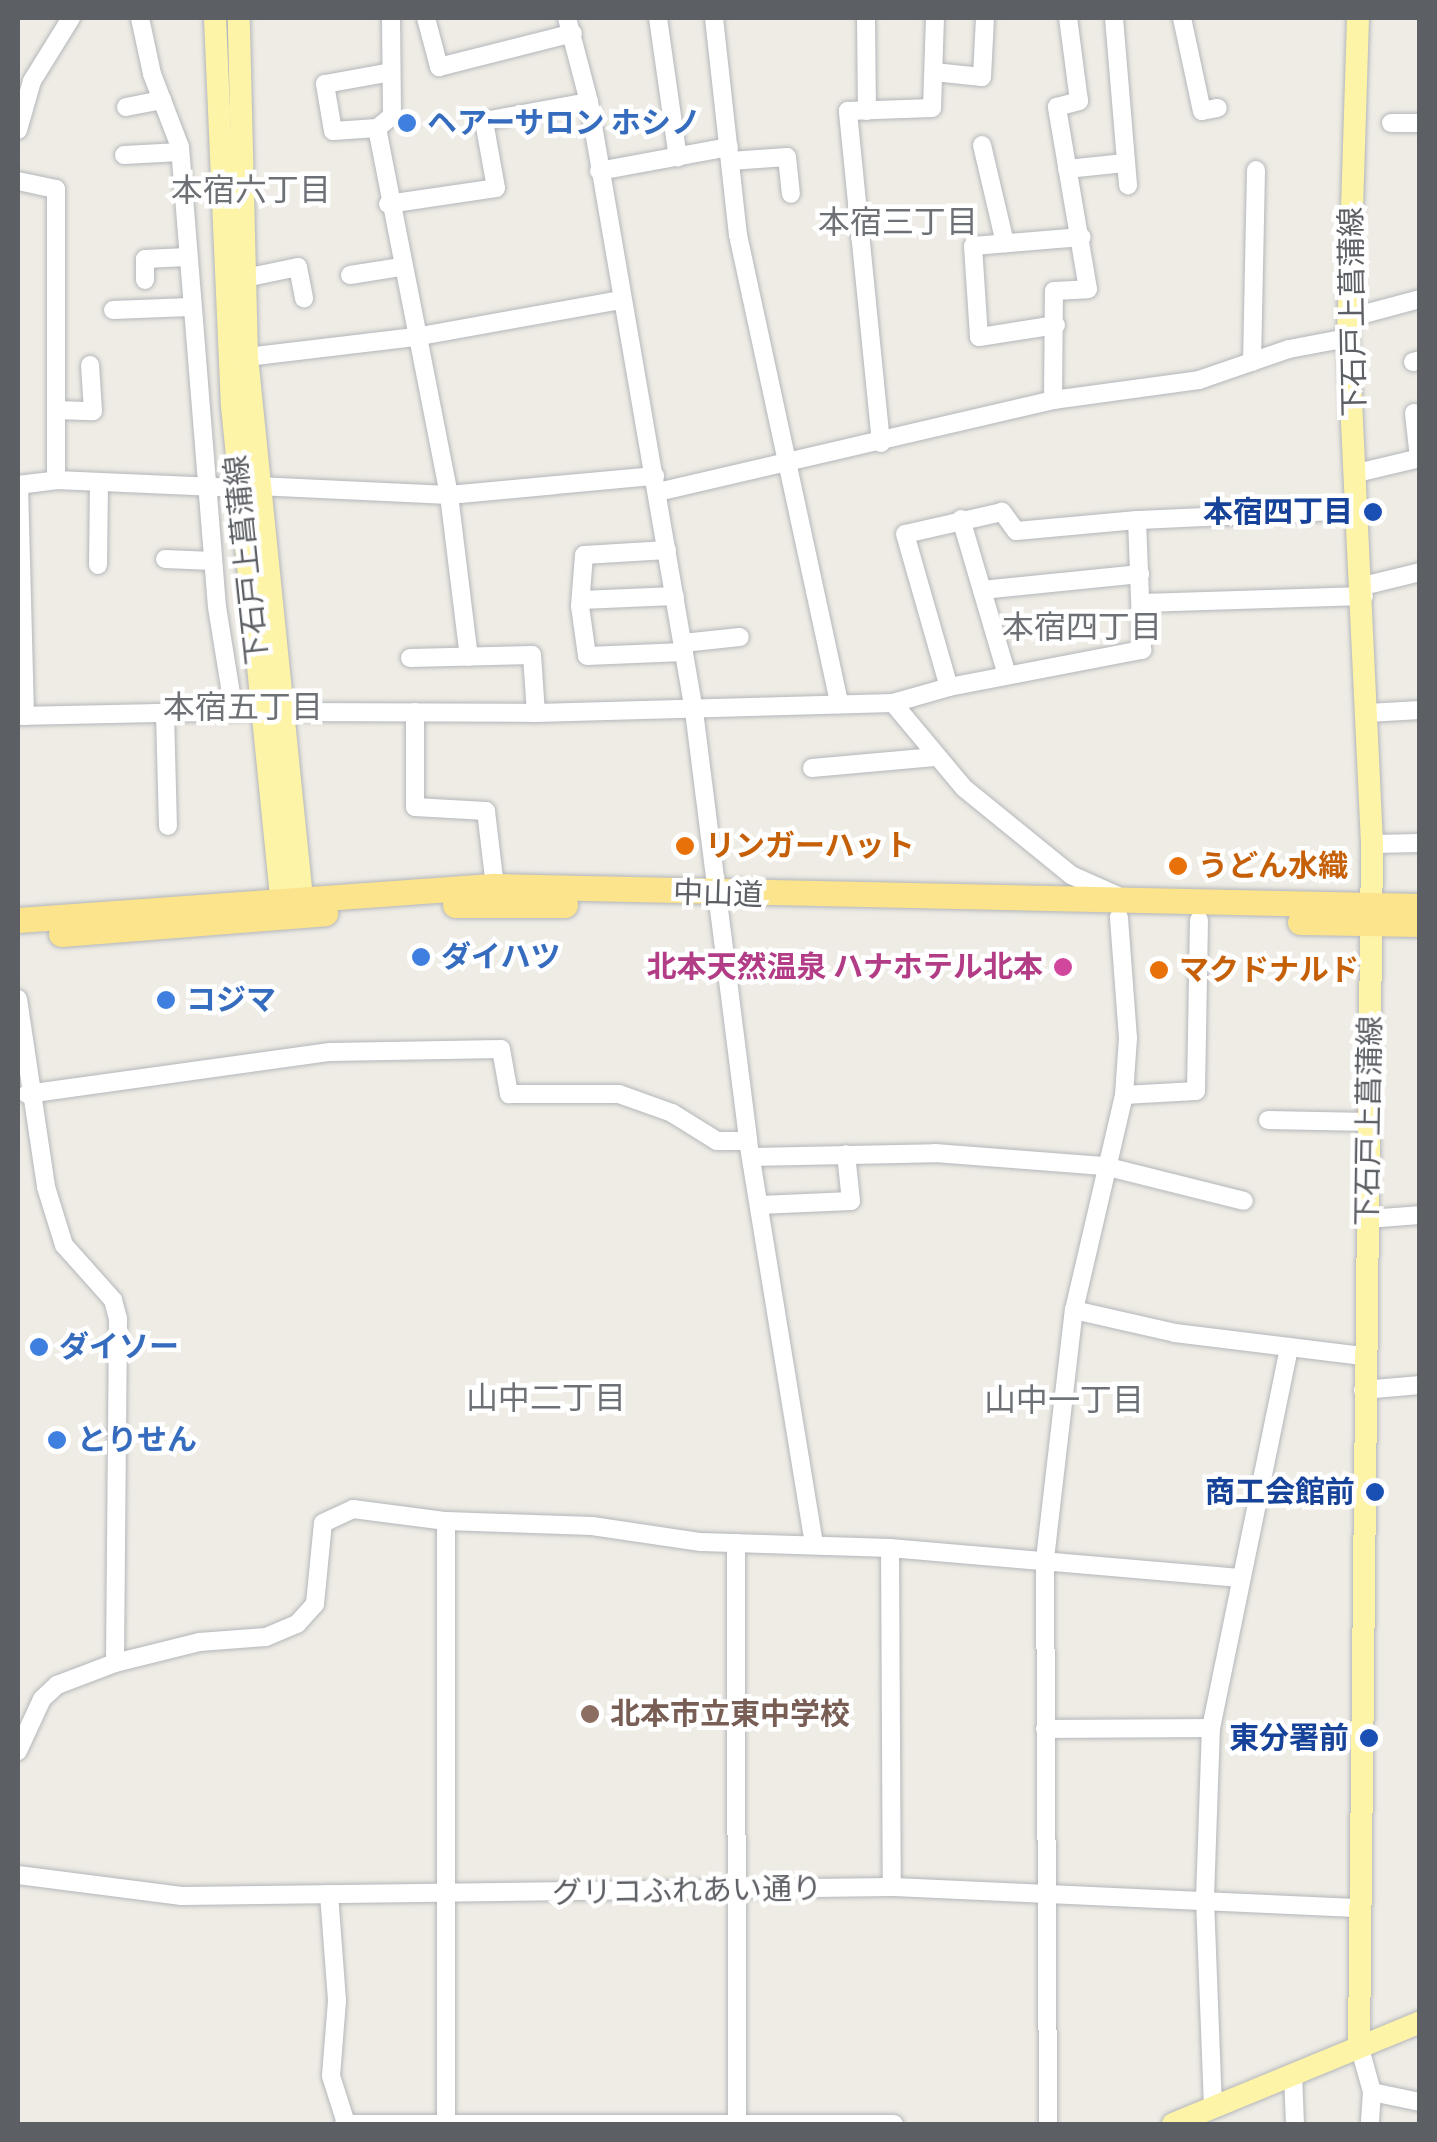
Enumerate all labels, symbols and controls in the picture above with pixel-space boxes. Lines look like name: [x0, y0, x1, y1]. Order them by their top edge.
place label: ヘアーサロン ホシノ: [427, 105, 702, 141]
marker: ヘアーサロン ホシノ: [396, 112, 418, 134]
district label: 本宿六丁目: [171, 171, 331, 209]
district label: 本宿三丁目: [818, 203, 978, 241]
street label: 下石戸上菖蒲線: [1333, 207, 1373, 417]
street label: 下石戸上菖蒲線: [218, 454, 276, 666]
place label: 本宿四丁目: [1203, 494, 1353, 530]
marker: 本宿四丁目: [1362, 501, 1384, 523]
district label: 本宿四丁目: [1002, 608, 1162, 646]
district label: 本宿五丁目: [163, 688, 323, 726]
place label: リンガーハット: [705, 828, 915, 864]
marker: リンガーハット: [674, 835, 696, 857]
place label: うどん水織: [1198, 848, 1348, 884]
marker: うどん水織: [1167, 855, 1189, 877]
street label: 中山道: [672, 874, 764, 914]
place label: ダイハツ: [441, 939, 561, 975]
marker: ダイハツ: [410, 946, 432, 968]
place label: 北本天然温泉 ハナホテル北本: [647, 949, 1043, 985]
place label: マクドナルド: [1179, 952, 1359, 988]
marker: 北本天然温泉 ハナホテル北本: [1052, 956, 1074, 978]
marker: マクドナルド: [1148, 959, 1170, 981]
place label: コジマ: [186, 982, 276, 1018]
marker: コジマ: [155, 989, 177, 1011]
street label: 下石戸上菖蒲線: [1349, 1016, 1389, 1226]
place label: ダイソー: [59, 1329, 179, 1365]
marker: ダイソー: [28, 1336, 50, 1358]
district label: 山中二丁目: [466, 1379, 626, 1417]
district label: 山中一丁目: [984, 1381, 1144, 1419]
place label: とりせん: [77, 1422, 197, 1458]
marker: とりせん: [46, 1429, 68, 1451]
place label: 商工会館前: [1205, 1474, 1355, 1510]
marker: 商工会館前: [1364, 1481, 1386, 1503]
place label: 北本市立東中学校: [610, 1696, 850, 1732]
marker: 北本市立東中学校: [579, 1703, 601, 1725]
place label: 東分署前: [1229, 1720, 1349, 1756]
marker: 東分署前: [1358, 1727, 1380, 1749]
street label: グリコふれあい通り: [552, 1871, 822, 1911]

